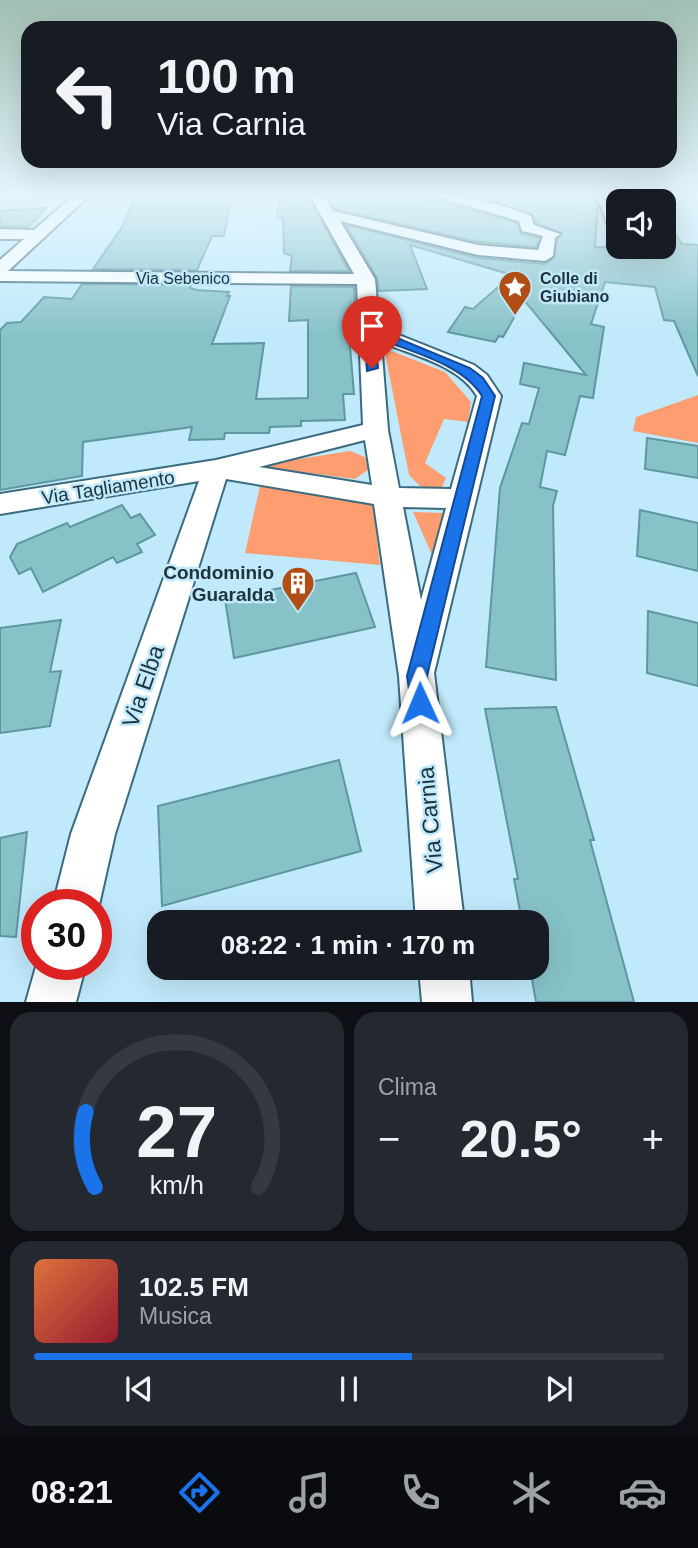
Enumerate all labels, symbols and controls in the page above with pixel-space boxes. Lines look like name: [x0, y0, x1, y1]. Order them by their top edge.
icon: left: [42, 49, 133, 140]
text: 100 m: [157, 49, 296, 103]
text: Via Carnia: [157, 106, 306, 142]
map controls: [606, 189, 676, 259]
button: sound: [606, 189, 676, 259]
place icon: Colle di Giubiano: [496, 268, 534, 317]
street label: Via Sebenico: [136, 270, 230, 287]
place label: Colle di Giubiano: [540, 270, 610, 305]
pin: [342, 296, 402, 368]
icon: arrive: [353, 307, 391, 345]
street label: Via Tagliamento: [40, 467, 176, 508]
place label: Condominio Guaralda: [163, 562, 274, 605]
building icon: Condominio Guaralda: [279, 564, 317, 613]
street label: Via Elba: [117, 641, 169, 731]
position arrow: [383, 666, 457, 740]
street label: Via Carnia: [412, 765, 448, 874]
speed limit sign: 30: [21, 889, 112, 980]
text: 08:22 · 1 min · 170 m: [221, 930, 475, 960]
text: Clima: [378, 1074, 437, 1100]
text: 27: [137, 1092, 217, 1173]
text: 20.5°: [460, 1110, 582, 1168]
text: −: [378, 1118, 400, 1160]
text: +: [642, 1118, 664, 1160]
text: km/h: [150, 1171, 204, 1199]
text: 102.5 FM: [139, 1272, 249, 1302]
text: Musica: [139, 1303, 212, 1329]
icon: previous: [120, 1370, 158, 1408]
icon: pause: [330, 1370, 368, 1408]
icon: next: [540, 1370, 578, 1408]
icon: directions: [175, 1468, 224, 1517]
icon: music: [285, 1468, 334, 1517]
icon: phone: [396, 1468, 445, 1517]
icon: climate: [507, 1468, 556, 1517]
icon: car: [618, 1468, 667, 1517]
text: 08:21: [31, 1474, 113, 1510]

